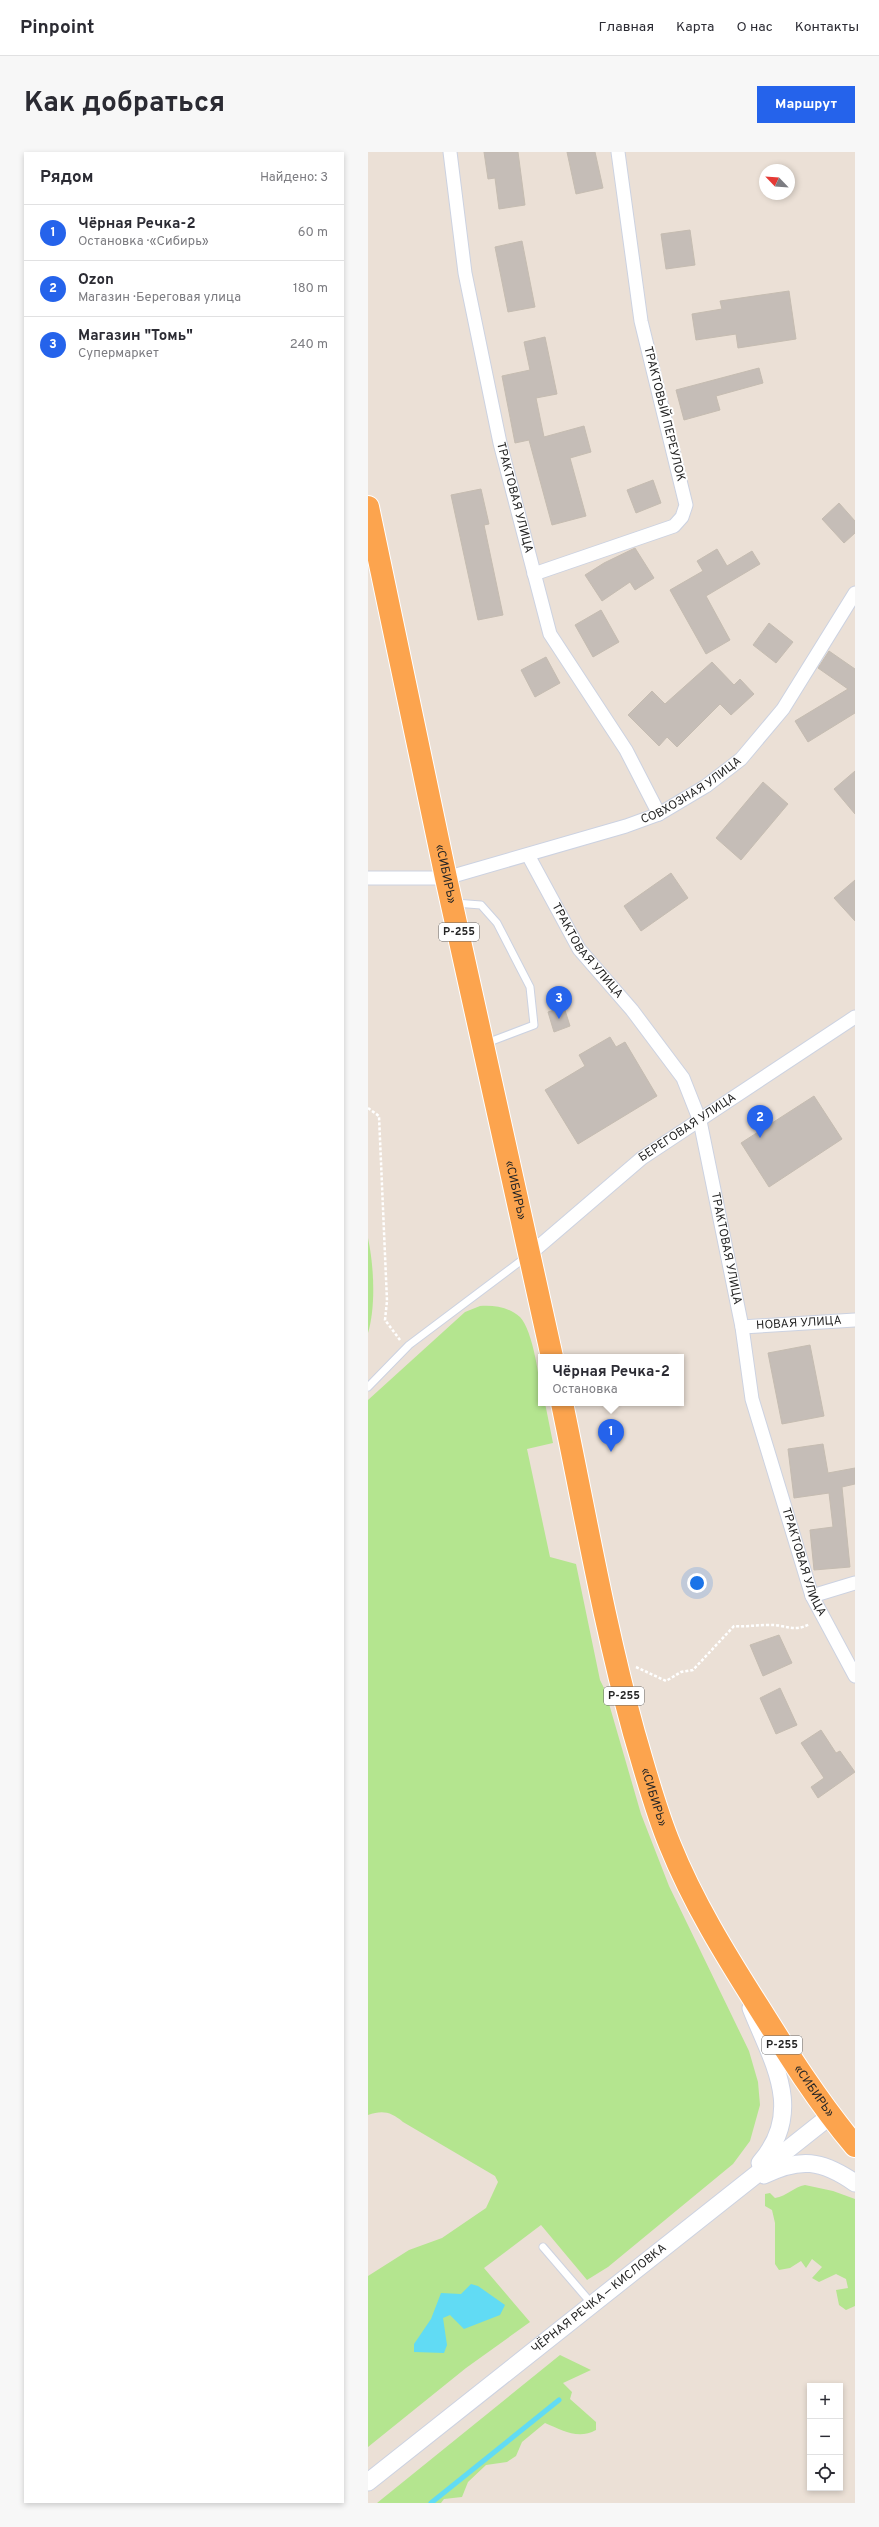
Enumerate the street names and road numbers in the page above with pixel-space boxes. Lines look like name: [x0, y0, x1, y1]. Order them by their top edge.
street label: ТРАКТОВЫЙ ПЕРЕУЛОК: [639, 345, 689, 483]
street label: ТРАКТОВАЯ УЛИЦА: [492, 440, 537, 555]
street label: СОВХОЗНАЯ УЛИЦА: [639, 753, 745, 828]
street label: «СИБИРЬ»: [431, 843, 459, 905]
street label: ТРАКТОВАЯ УЛИЦА: [548, 900, 626, 1002]
road number: Р-255: [439, 923, 479, 941]
street label: БЕРЕГОВАЯ УЛИЦА: [636, 1090, 739, 1166]
street label: «СИБИРЬ»: [501, 1159, 529, 1221]
street label: ТРАКТОВАЯ УЛИЦА: [707, 1191, 745, 1306]
street label: НОВАЯ УЛИЦА: [756, 1313, 842, 1334]
street label: ТРАКТОВАЯ УЛИЦА: [778, 1506, 830, 1619]
road number: Р-255: [604, 1687, 644, 1705]
street label: «СИБИРЬ»: [637, 1766, 670, 1829]
road number: Р-255: [762, 2036, 802, 2054]
street label: «СИБИРЬ»: [790, 2062, 837, 2120]
street label: ЧЁРНАЯ РЕЧКА — КИСЛОВКА: [528, 2240, 670, 2357]

